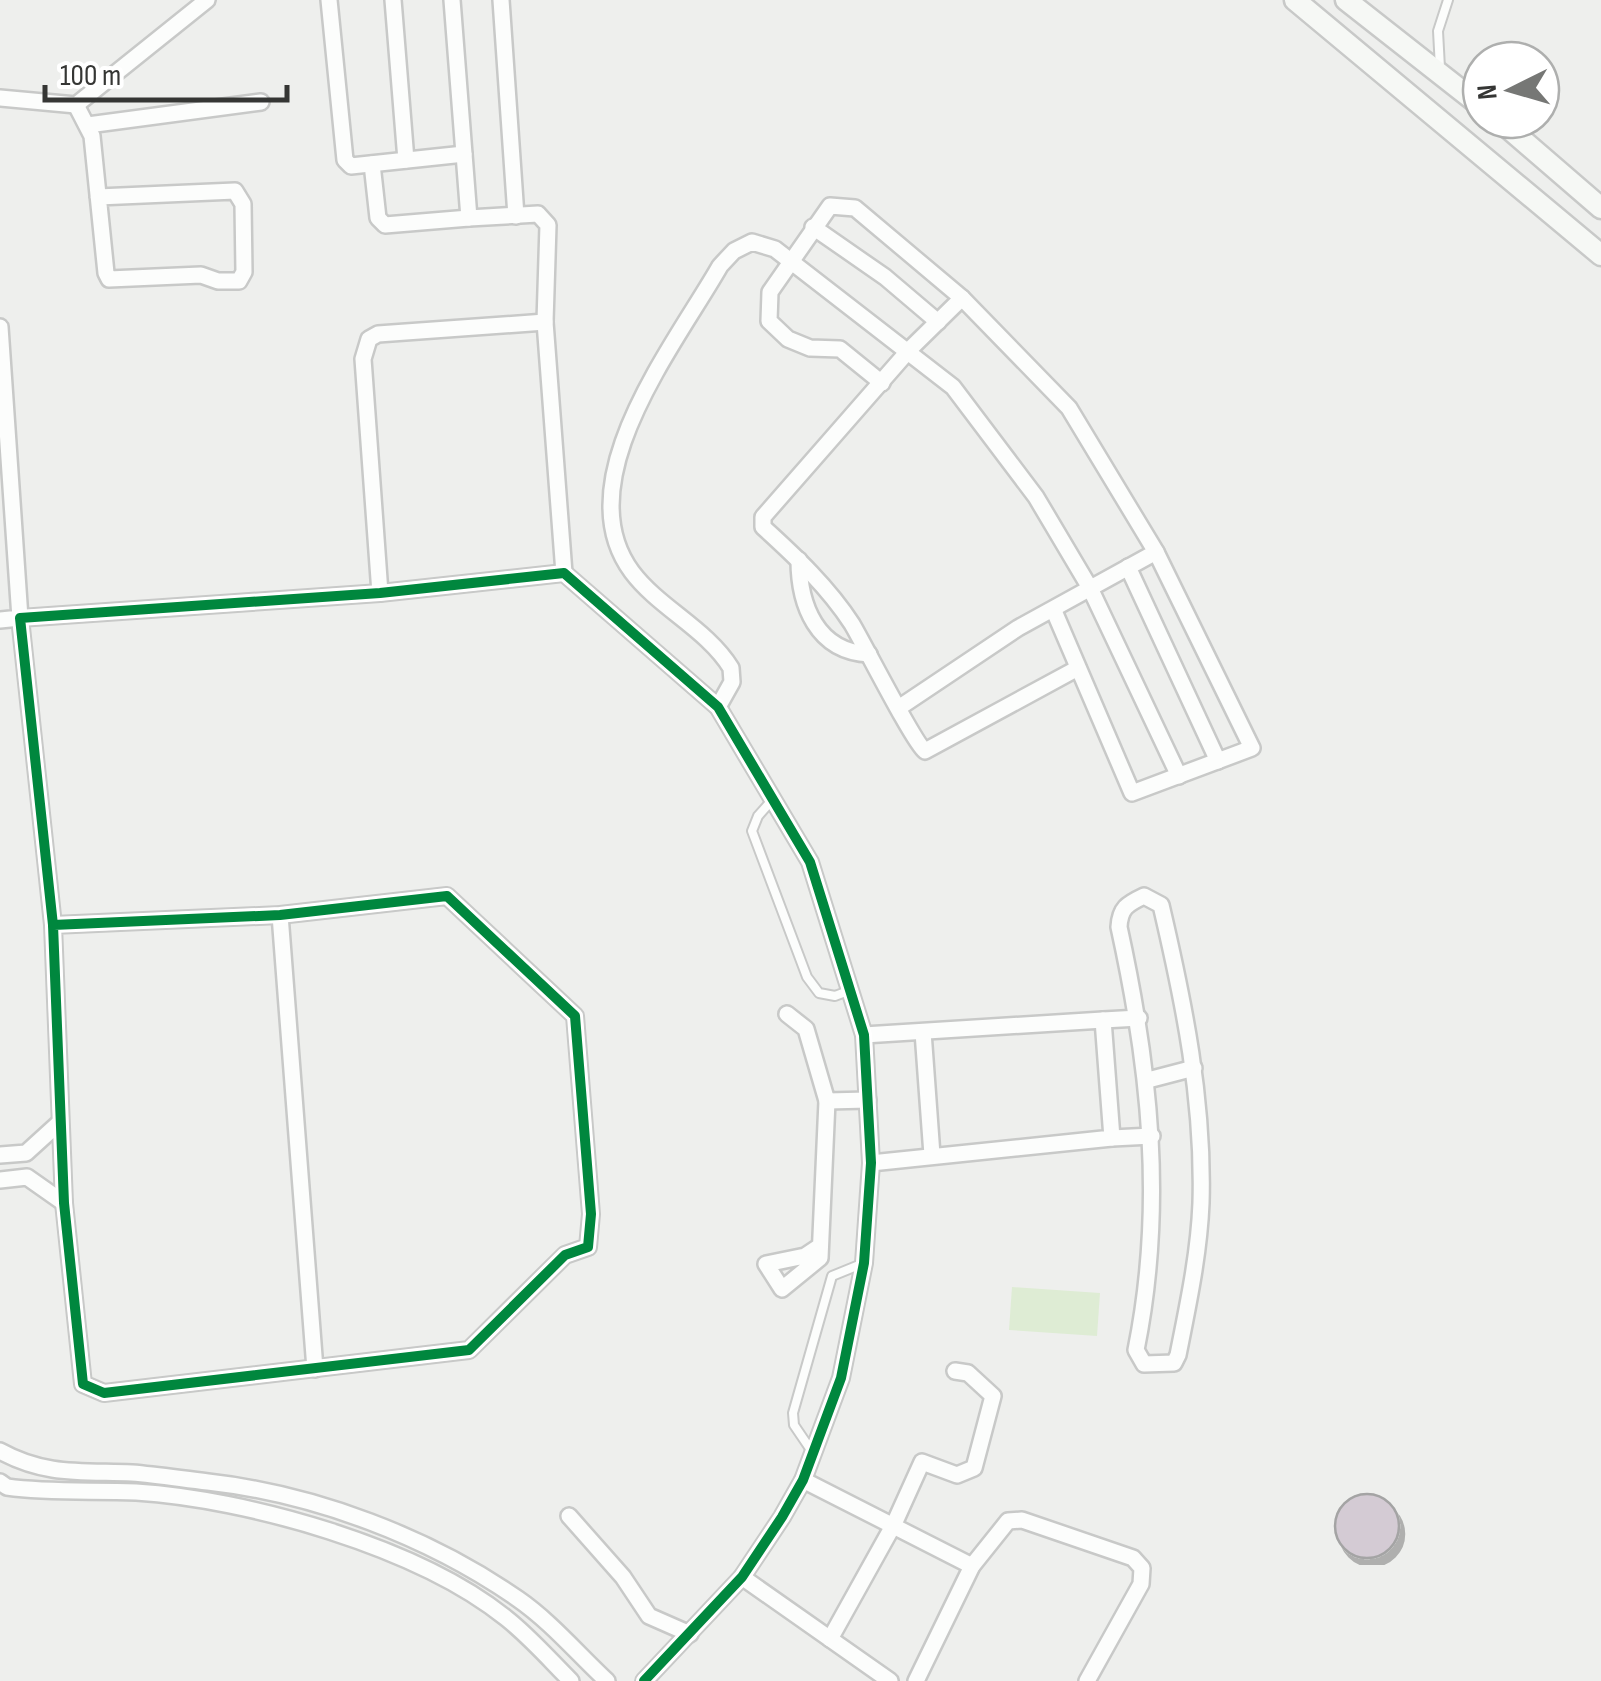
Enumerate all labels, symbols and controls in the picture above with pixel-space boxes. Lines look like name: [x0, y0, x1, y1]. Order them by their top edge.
scale bar: [45, 40, 288, 102]
north arrow: [1461, 40, 1561, 140]
text: 100 m: [60, 58, 121, 94]
text: N: [1471, 83, 1505, 101]

